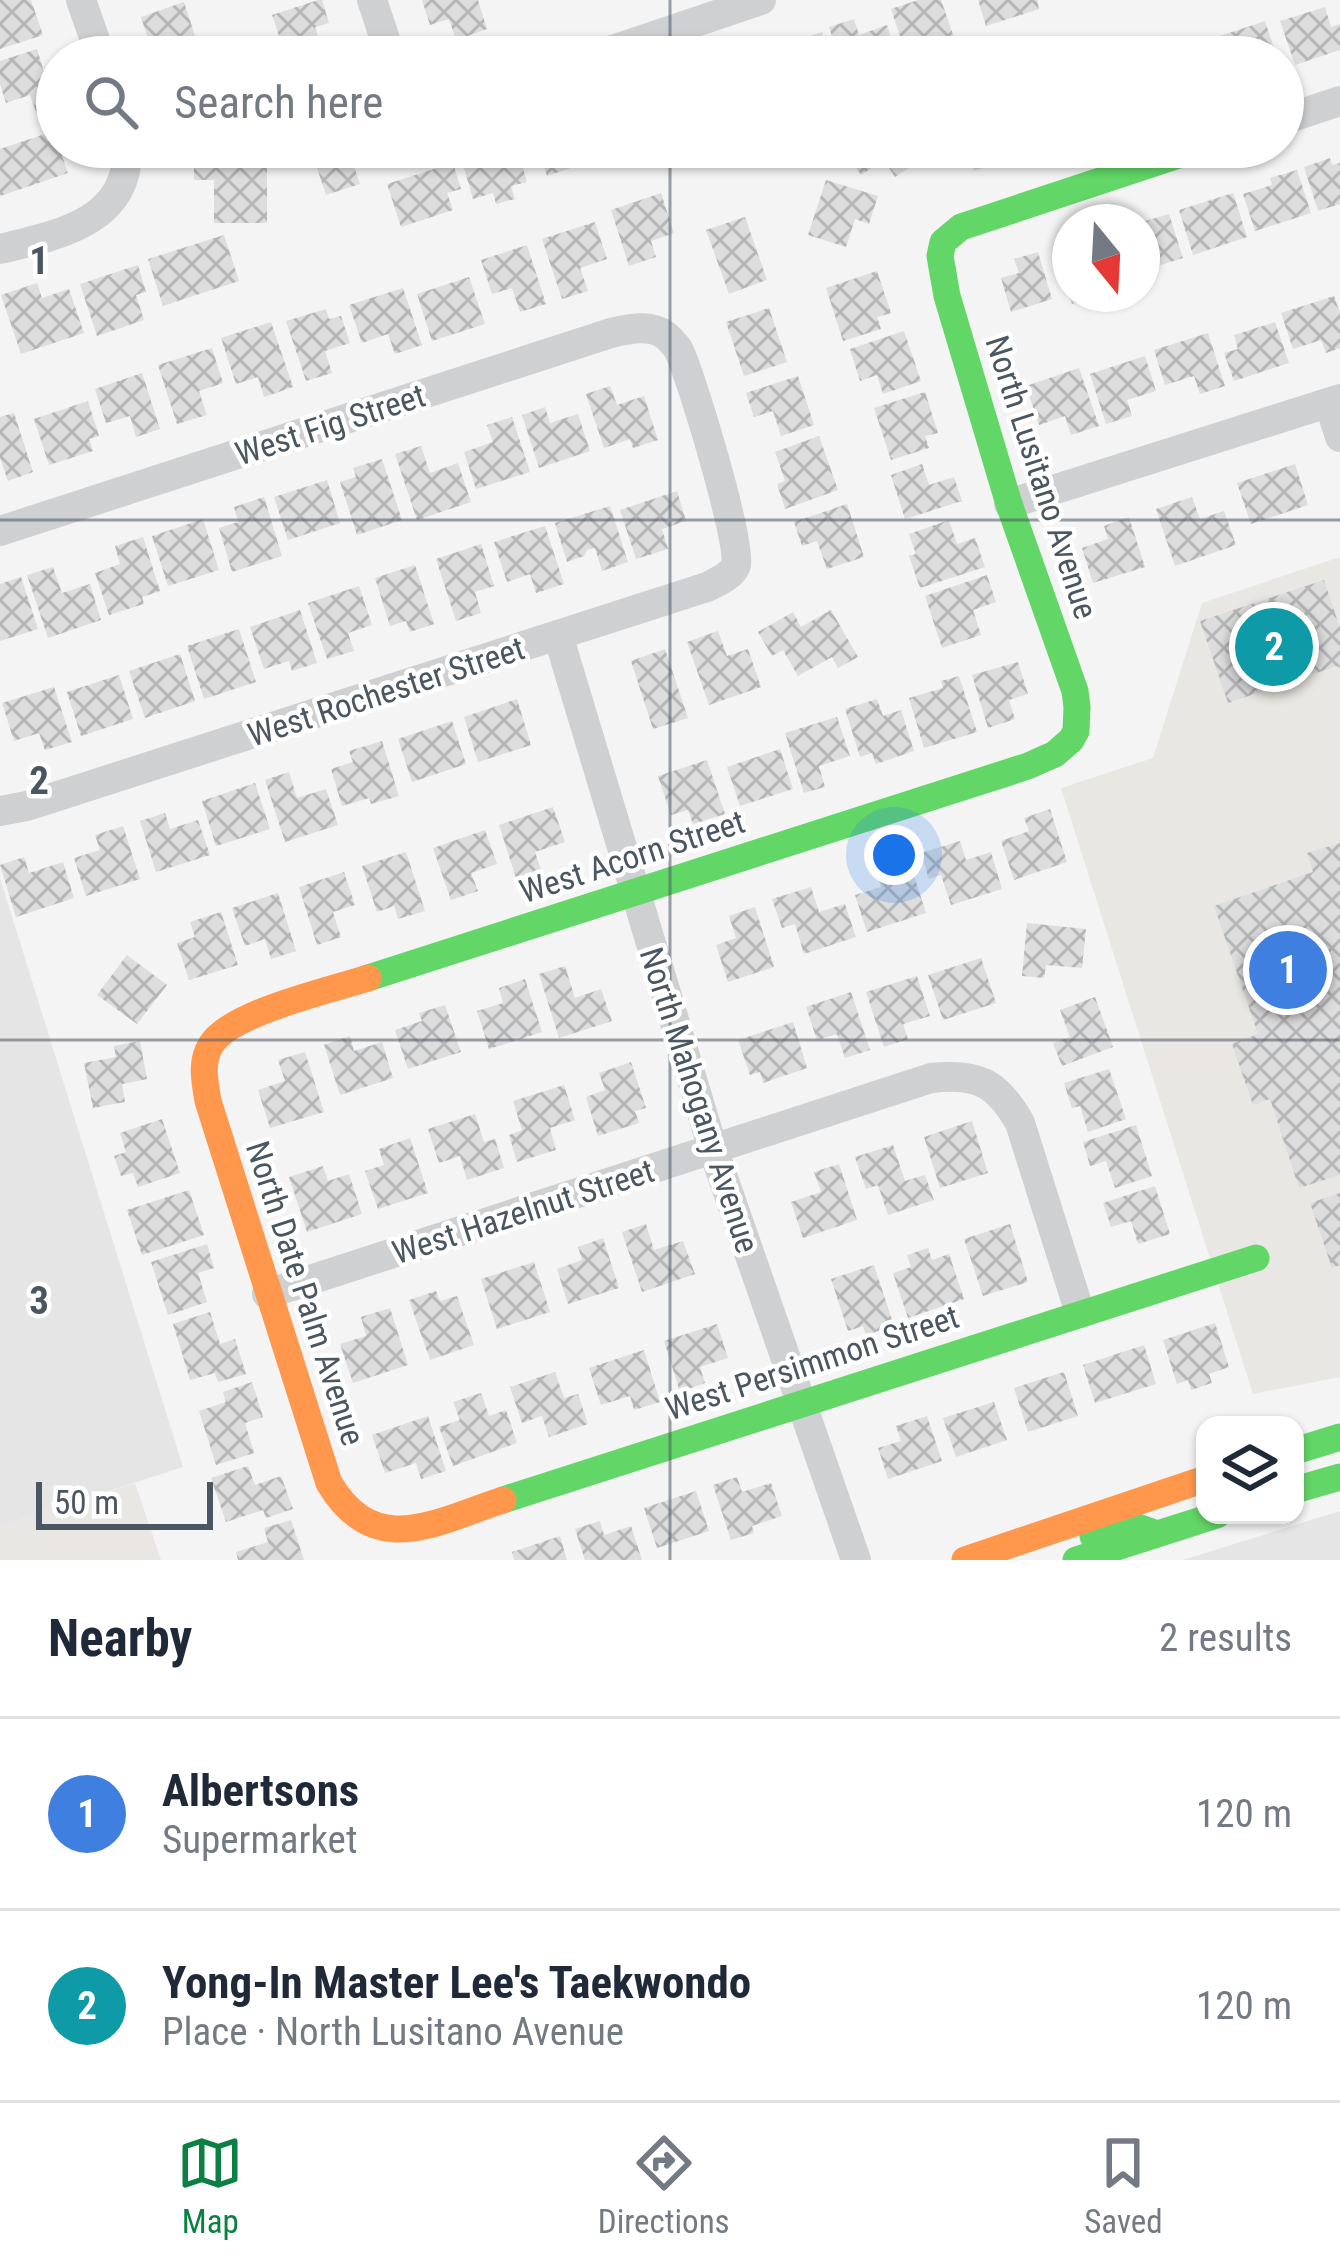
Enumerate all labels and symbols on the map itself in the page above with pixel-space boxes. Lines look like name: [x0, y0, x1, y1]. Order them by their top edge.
north arrow: [1052, 204, 1160, 312]
text: 1: [29, 238, 49, 284]
street label: North Lusitano Avenue: [977, 331, 1106, 624]
street label: West Fig Street: [230, 375, 430, 473]
pin: 2: [1235, 602, 1313, 692]
street label: West Rochester Street: [243, 628, 529, 755]
text: 2: [29, 758, 49, 804]
street label: West Acorn Street: [515, 802, 750, 911]
your location: [864, 825, 924, 885]
pin: 1: [1249, 925, 1327, 1015]
street label: North Mahogany Avenue: [632, 943, 767, 1258]
street label: North Date Palm Avenue: [238, 1136, 373, 1450]
street label: West Hazelnut Street: [387, 1151, 659, 1272]
text: 3: [29, 1278, 49, 1324]
street label: West Persimmon Street: [661, 1297, 964, 1428]
scale bar: [36, 1476, 213, 1529]

